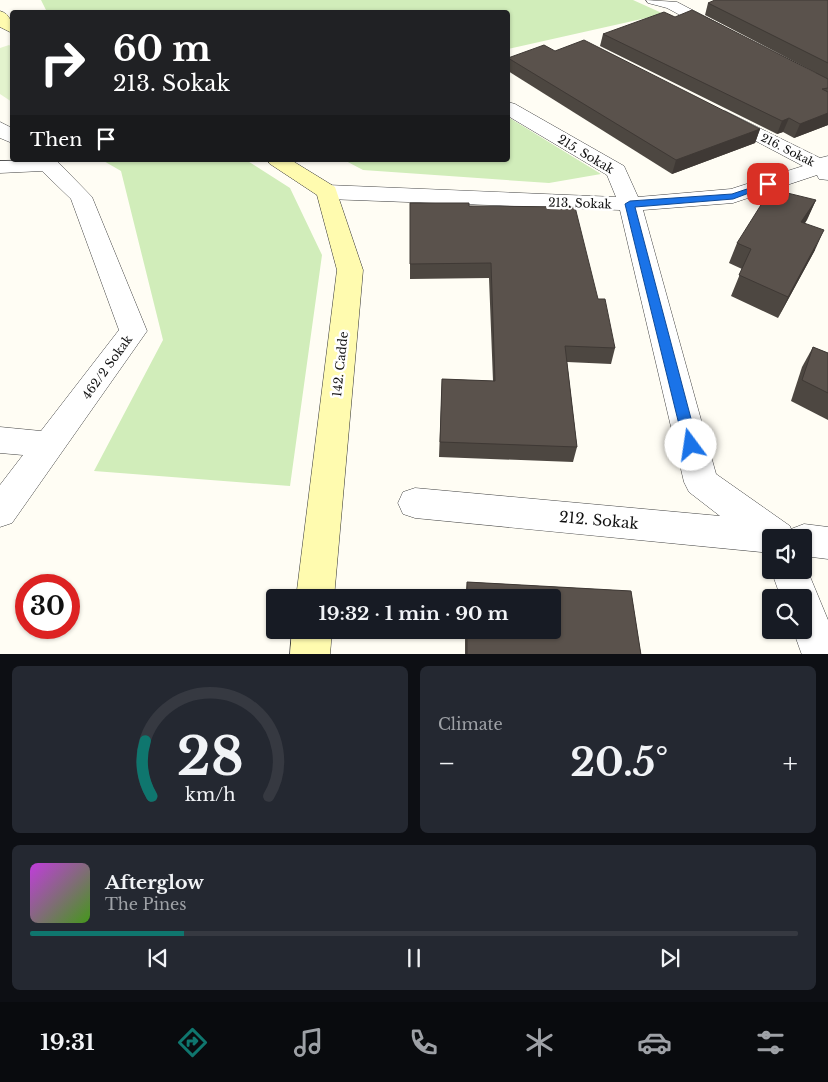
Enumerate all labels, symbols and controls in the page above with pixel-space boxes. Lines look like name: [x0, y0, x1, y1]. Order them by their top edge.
text: 60 m: [113, 27, 211, 70]
icon: right: [30, 30, 95, 95]
text: 213. Sokak: [113, 70, 230, 97]
icon: arrive: [92, 125, 120, 153]
text: Then: [30, 128, 82, 151]
street label: 216. Sokak: [759, 130, 818, 170]
street label: 215. Sokak: [555, 131, 617, 177]
pin: [747, 163, 789, 205]
icon: arrive: [754, 170, 782, 198]
street label: 213. Sokak: [548, 194, 613, 212]
street label: 142. Cadde: [329, 330, 351, 397]
street label: 462/2 Sokak: [79, 332, 136, 402]
position arrow: [664, 418, 716, 470]
street label: 212. Sokak: [558, 507, 640, 533]
map controls: [762, 529, 812, 639]
button: sound: [762, 529, 812, 579]
speed limit sign: 30: [15, 574, 80, 639]
button: search: [762, 589, 812, 639]
text: 19:32 · 1 min · 90 m: [318, 602, 509, 625]
text: Climate: [438, 714, 503, 734]
text: 28: [177, 725, 243, 789]
text: 20.5°: [570, 739, 668, 786]
text: −: [438, 746, 456, 781]
text: +: [783, 746, 798, 781]
text: km/h: [185, 784, 235, 806]
text: Afterglow: [105, 871, 204, 894]
text: The Pines: [105, 894, 187, 914]
icon: previous: [144, 944, 172, 972]
icon: pause: [400, 944, 428, 972]
icon: next: [656, 944, 684, 972]
icon: directions: [175, 1025, 210, 1060]
icon: music: [291, 1025, 326, 1060]
icon: phone: [406, 1025, 441, 1060]
icon: climate: [522, 1025, 557, 1060]
icon: car: [637, 1025, 672, 1060]
icon: filters: [753, 1025, 788, 1060]
text: 19:31: [40, 1029, 95, 1056]

